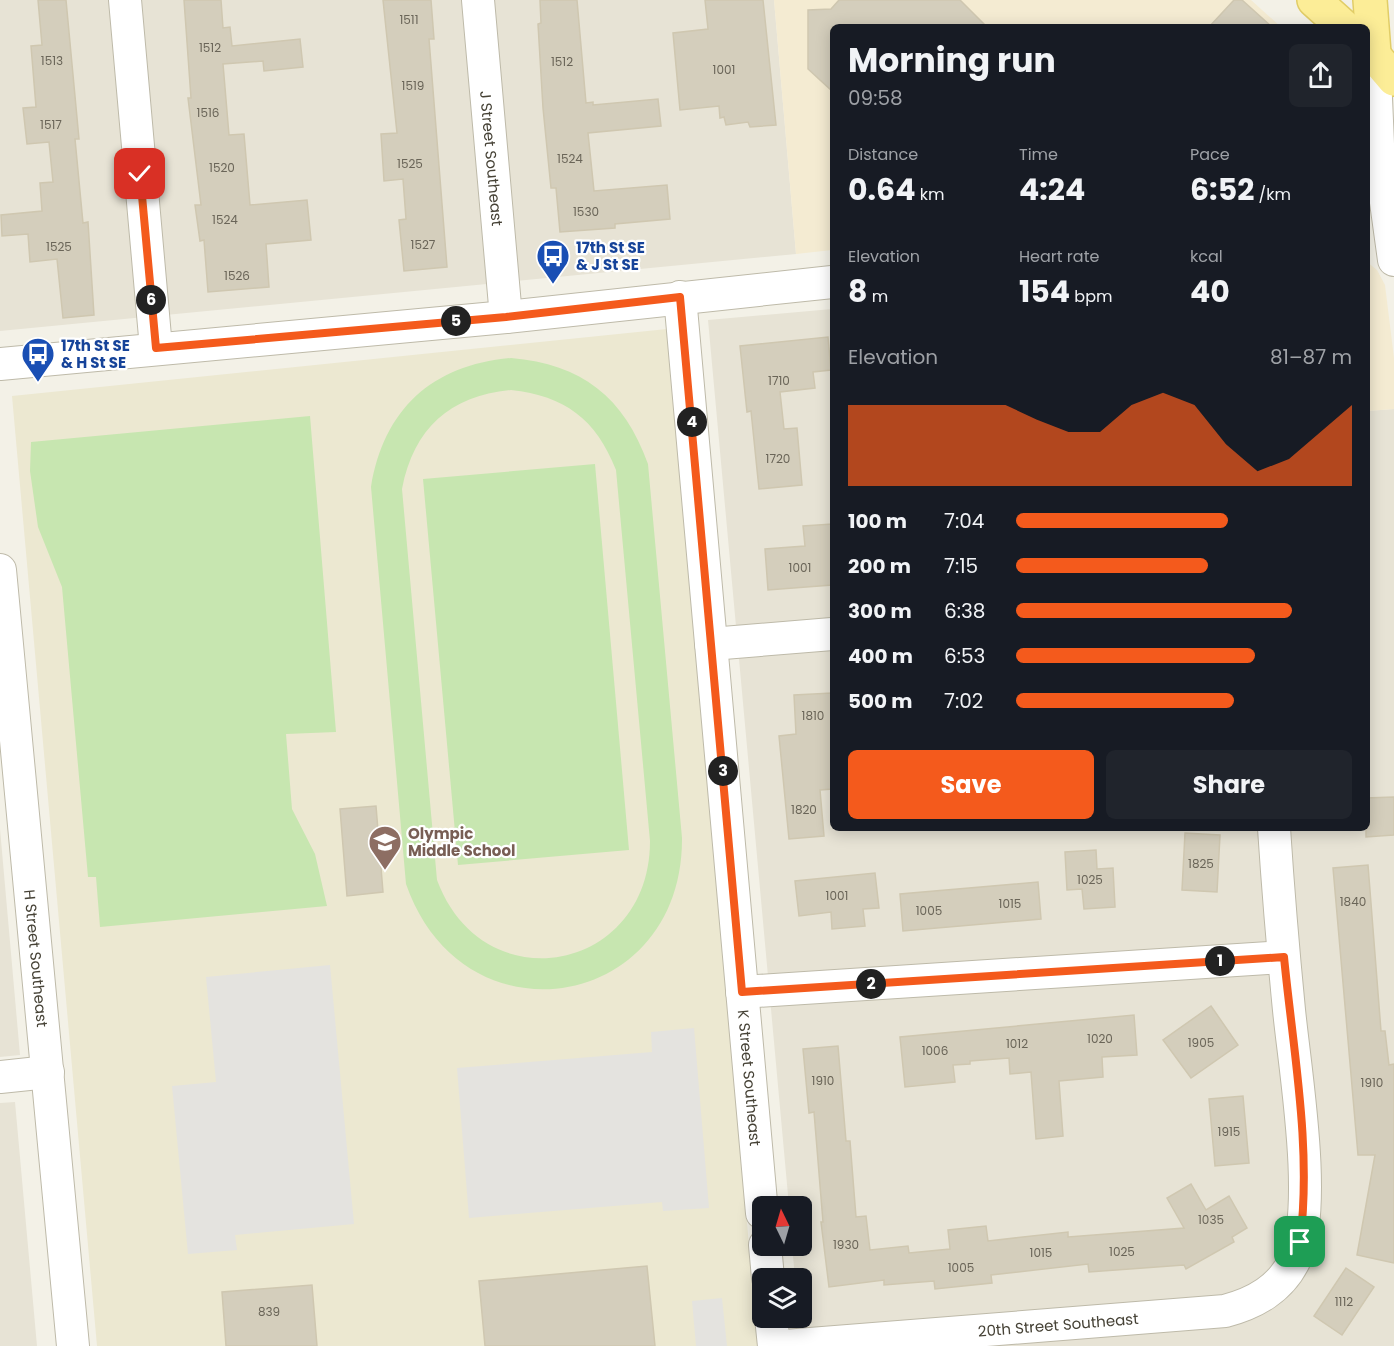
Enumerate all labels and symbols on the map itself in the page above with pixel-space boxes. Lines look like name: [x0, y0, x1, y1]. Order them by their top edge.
house number: 1511: [399, 11, 419, 28]
house number: 1512: [199, 39, 221, 56]
house number: 1513: [41, 52, 63, 69]
house number: 1512: [551, 53, 573, 70]
house number: 1001: [713, 61, 735, 78]
house number: 1519: [402, 77, 424, 94]
street label: J Street Southeast: [476, 90, 508, 227]
house number: 1516: [197, 104, 219, 121]
house number: 1517: [40, 116, 62, 133]
pin: [114, 148, 165, 199]
house number: 1524: [557, 150, 583, 167]
house number: 1525: [397, 155, 423, 172]
house number: 1520: [209, 159, 235, 176]
house number: 1530: [573, 203, 599, 220]
house number: 1524: [212, 211, 238, 228]
house number: 1527: [411, 236, 436, 253]
place label: 17th St SE & J St SE: [576, 237, 645, 275]
house number: 1525: [46, 238, 72, 255]
bus stop icon: 17th St SE & J St SE: [535, 238, 571, 285]
house number: 1526: [224, 267, 250, 284]
pin: 6: [136, 285, 166, 315]
pin: 5: [441, 306, 471, 336]
place label: 17th St SE & H St SE: [61, 335, 130, 373]
bus stop icon: 17th St SE & H St SE: [20, 336, 56, 383]
house number: 1710: [768, 372, 790, 389]
pin: 4: [677, 407, 707, 437]
house number: 1720: [766, 450, 790, 467]
house number: 1001: [789, 559, 811, 576]
house number: 1810: [802, 707, 824, 724]
pin: 3: [708, 756, 738, 786]
house number: 1820: [791, 801, 817, 818]
place label: Olympic Middle School: [408, 823, 515, 861]
school or university icon: Olympic Middle School: [367, 824, 403, 871]
house number: 1825: [1188, 855, 1214, 872]
house number: 1025: [1077, 871, 1103, 888]
house number: 1001: [826, 887, 848, 904]
street label: H Street Southeast: [20, 888, 53, 1028]
house number: 1840: [1340, 893, 1366, 910]
house number: 1015: [999, 895, 1021, 912]
house number: 1005: [916, 902, 942, 919]
pin: 1: [1205, 946, 1235, 976]
pin: 2: [856, 969, 886, 999]
street label: K Street Southeast: [733, 1009, 766, 1147]
house number: 1020: [1087, 1030, 1113, 1047]
house number: 1905: [1188, 1034, 1214, 1051]
house number: 1012: [1006, 1035, 1028, 1052]
house number: 1006: [922, 1042, 948, 1059]
house number: 1910: [812, 1072, 834, 1089]
house number: 1910: [1361, 1074, 1383, 1091]
house number: 1915: [1218, 1123, 1240, 1140]
north arrow: [752, 1196, 812, 1256]
house number: 1035: [1198, 1211, 1224, 1228]
pin: [1274, 1216, 1325, 1267]
house number: 1930: [833, 1236, 859, 1253]
house number: 1025: [1109, 1243, 1135, 1260]
house number: 1015: [1030, 1244, 1052, 1261]
house number: 1005: [948, 1259, 974, 1276]
house number: 1112: [1335, 1293, 1353, 1310]
house number: 839: [258, 1303, 280, 1320]
street label: 20th Street Southeast: [977, 1307, 1139, 1341]

